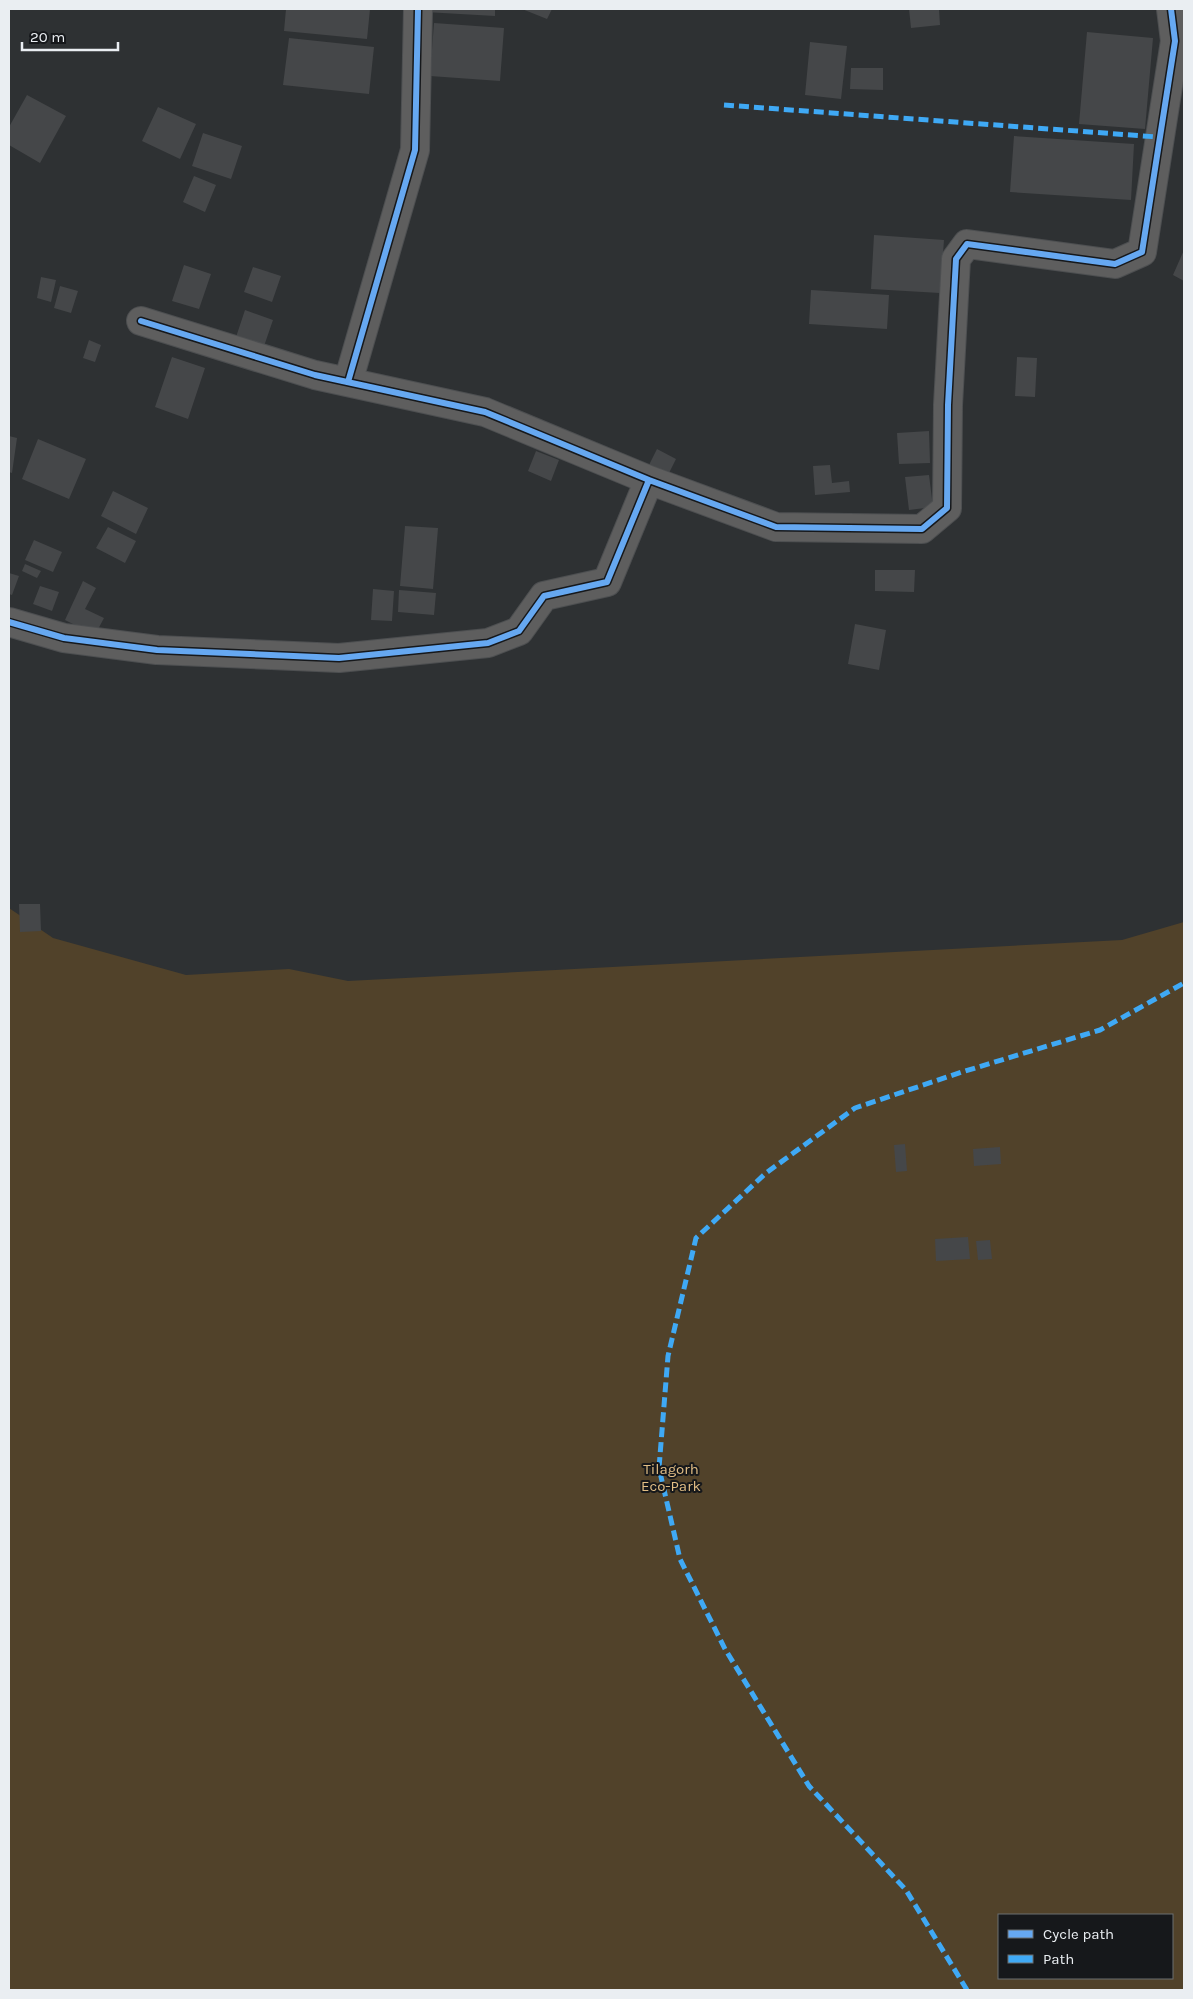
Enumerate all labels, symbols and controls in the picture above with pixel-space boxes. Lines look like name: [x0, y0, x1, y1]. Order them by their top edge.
scale bar: [22, 20, 119, 52]
text: 20 m: [30, 28, 65, 46]
park label: Tilagorh Eco-Park: [641, 1460, 701, 1495]
legend: [998, 1914, 1173, 1979]
text: Cycle path: [1043, 1925, 1114, 1943]
text: Path: [1043, 1950, 1074, 1968]

